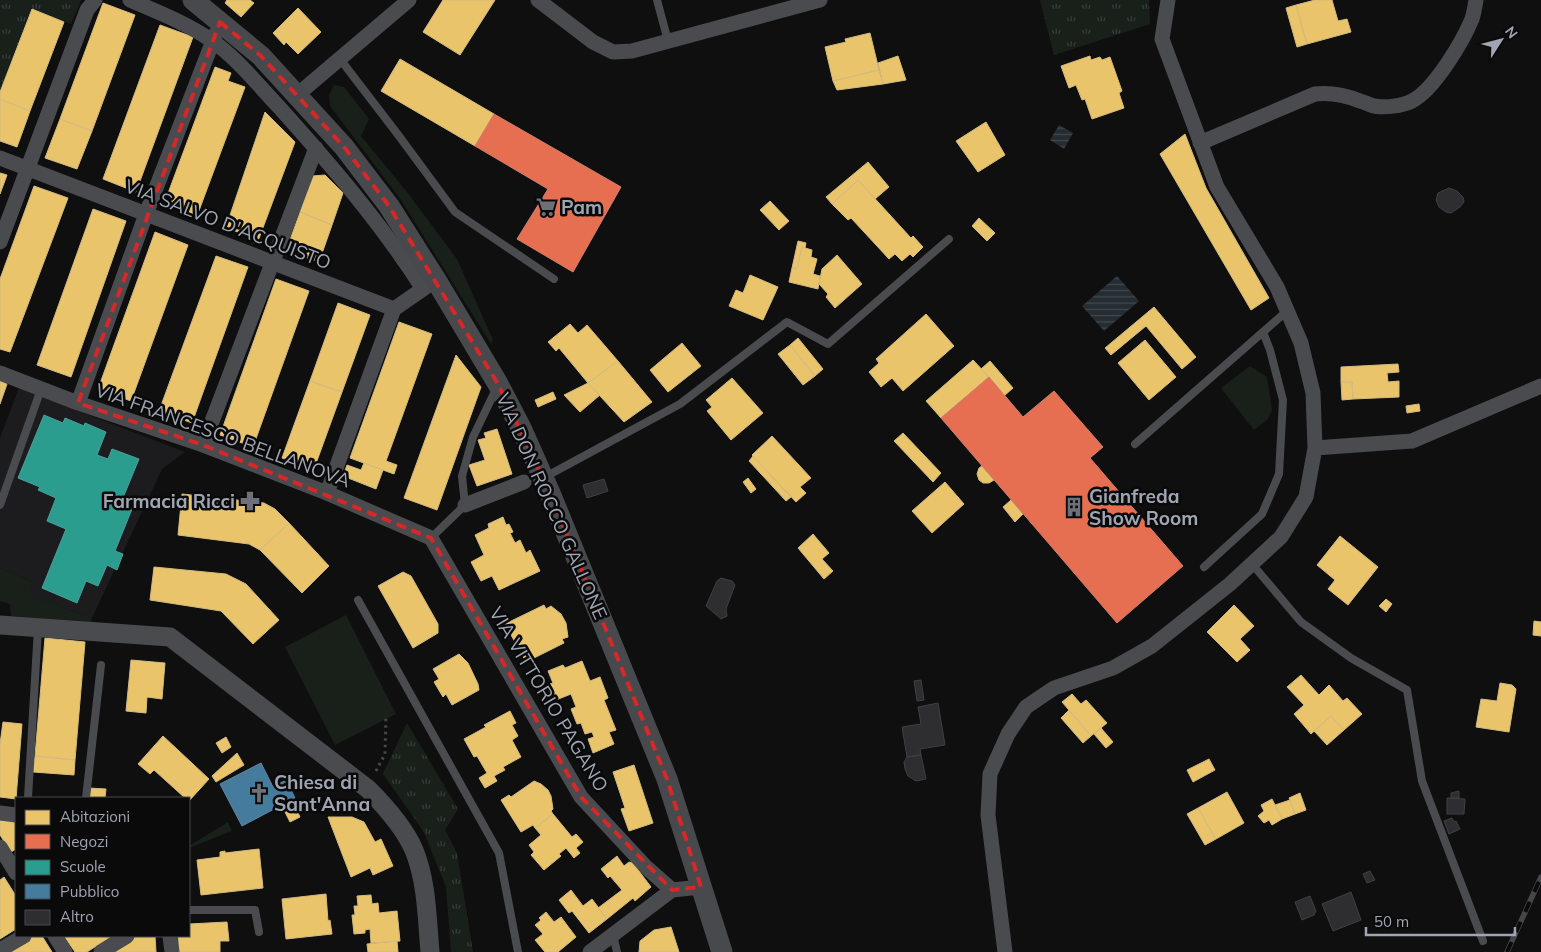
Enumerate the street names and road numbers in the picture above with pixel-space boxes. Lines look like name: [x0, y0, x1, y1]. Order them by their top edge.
street label: VIA SALVO D'ACQUISTO: [121, 174, 335, 274]
street label: VIA FRANCESCO BELLANOVA: [92, 378, 354, 492]
street label: VIA DON ROCCO GALLONE: [491, 389, 613, 623]
street label: VIA VITTORIO PAGANO: [484, 602, 614, 796]

